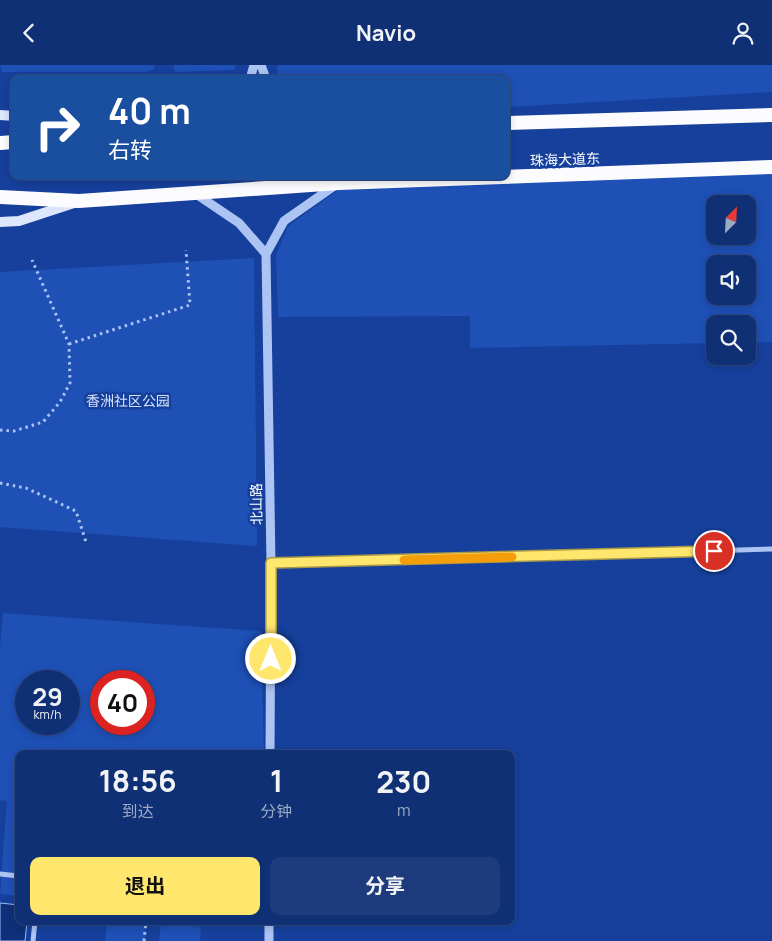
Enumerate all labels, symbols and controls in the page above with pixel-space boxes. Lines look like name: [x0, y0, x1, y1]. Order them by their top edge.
text: Navio: [356, 18, 416, 48]
icon: back: [15, 19, 43, 47]
icon: person: [729, 19, 757, 47]
text: 40 m: [108, 87, 191, 135]
icon: right: [25, 95, 90, 160]
text: 右转: [108, 135, 152, 165]
street label: 珠海大道东: [530, 148, 600, 170]
north arrow: [706, 195, 756, 245]
map controls: [706, 195, 756, 365]
button: sound: [706, 255, 756, 305]
button: search: [706, 315, 756, 365]
park label: 香洲社区公园: [86, 391, 170, 410]
street label: 北山路: [246, 483, 266, 525]
pin: [693, 530, 735, 572]
icon: arrive: [700, 537, 728, 565]
position arrow: [244, 632, 296, 684]
speed limit sign: 40: [90, 670, 155, 735]
text: 29: [32, 679, 63, 714]
text: km/h: [34, 706, 61, 723]
text: 18:56: [99, 760, 177, 801]
text: 1: [270, 760, 283, 801]
text: 230: [376, 761, 431, 802]
text: m: [397, 799, 411, 821]
text: 到达: [122, 800, 154, 822]
text: 分钟: [260, 800, 292, 822]
button: 退出: [30, 857, 260, 915]
button: 分享: [270, 857, 500, 915]

